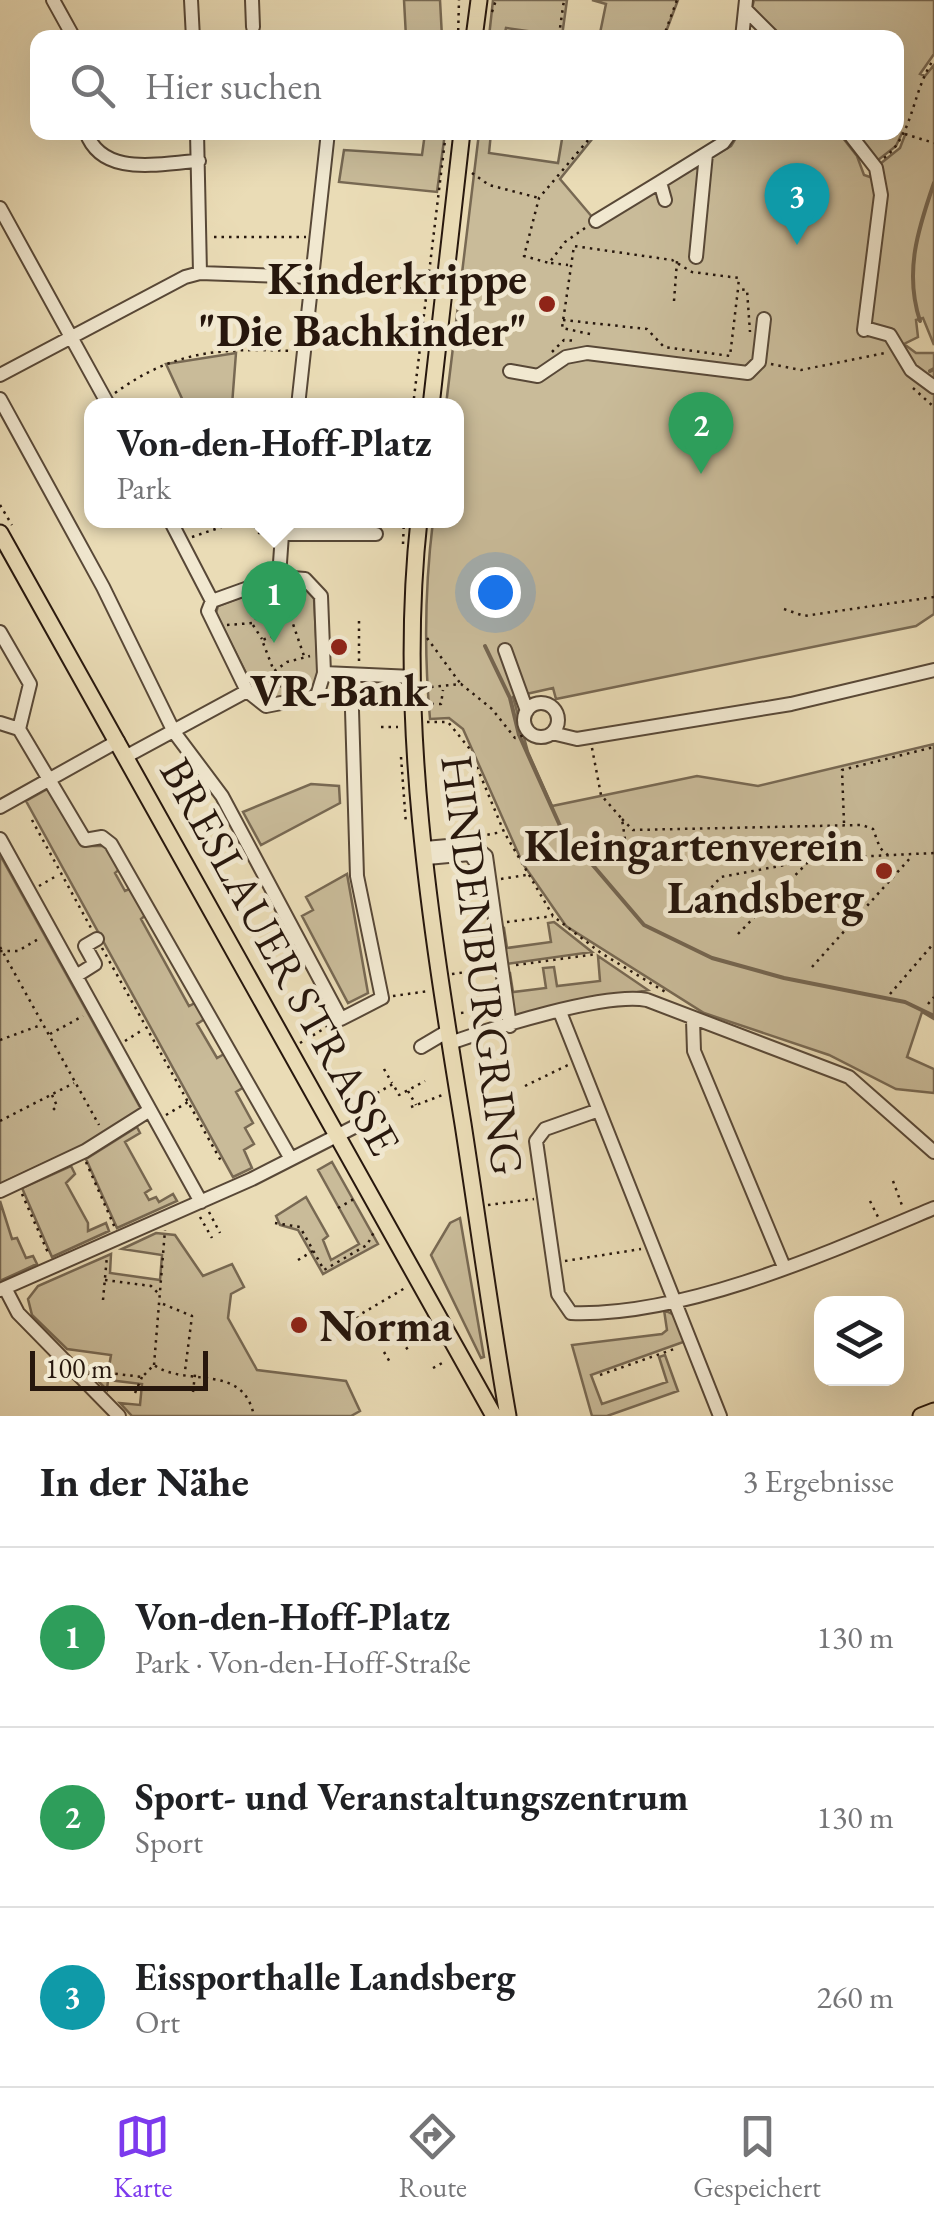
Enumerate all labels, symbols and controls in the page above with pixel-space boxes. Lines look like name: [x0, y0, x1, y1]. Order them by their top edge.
search box: [30, 30, 904, 140]
icon: search: [65, 58, 120, 113]
text: Hier suchen: [145, 61, 322, 110]
pin: 3: [764, 162, 830, 245]
place label: Kinderkrippe "Die Bachkinder": [198, 249, 527, 359]
marker: Kinderkrippe "Die Bachkinder": [536, 293, 558, 315]
pin: 2: [668, 392, 734, 474]
popup: [84, 398, 464, 528]
text: Von-den-Hoff-Platz: [116, 418, 432, 467]
text: Park: [116, 467, 171, 509]
pin: 1: [242, 560, 306, 643]
your location: [470, 567, 521, 618]
marker: VR-Bank: [328, 636, 350, 658]
place label: VR-Bank: [250, 661, 429, 719]
street label: BRESLAUER STRASSE: [148, 747, 414, 1165]
street label: HINDENBURGRING: [428, 752, 538, 1178]
place label: Kleingartenverein Landsberg: [524, 816, 864, 927]
marker: Kleingartenverein Landsberg: [873, 860, 895, 882]
place label: Norma: [319, 1296, 452, 1354]
map controls: [814, 1296, 904, 1386]
button: layers: [814, 1296, 904, 1386]
marker: Norma: [288, 1314, 310, 1336]
scale bar: [30, 1346, 208, 1390]
text: 100 m: [45, 1350, 113, 1386]
text: In der Nähe: [40, 1454, 249, 1509]
text: 3 Ergebnisse: [743, 1460, 894, 1502]
text: Von-den-Hoff-Platz: [135, 1592, 450, 1641]
text: 1: [64, 1616, 81, 1658]
text: 130 m: [817, 1616, 894, 1658]
text: Park · Von-den-Hoff-Straße: [135, 1641, 471, 1683]
text: Sport- und Veranstaltungszentrum: [135, 1772, 689, 1821]
text: 2: [64, 1796, 81, 1838]
text: 130 m: [817, 1796, 894, 1838]
text: Sport: [135, 1821, 203, 1863]
text: Eissporthalle Landsberg: [135, 1952, 516, 2001]
text: 3: [64, 1976, 81, 2018]
text: 260 m: [817, 1976, 894, 2018]
text: Ort: [135, 2001, 180, 2043]
tab: Karte: [113, 2109, 172, 2205]
tab: Route: [399, 2109, 467, 2205]
tab: Gespeichert: [693, 2109, 821, 2205]

